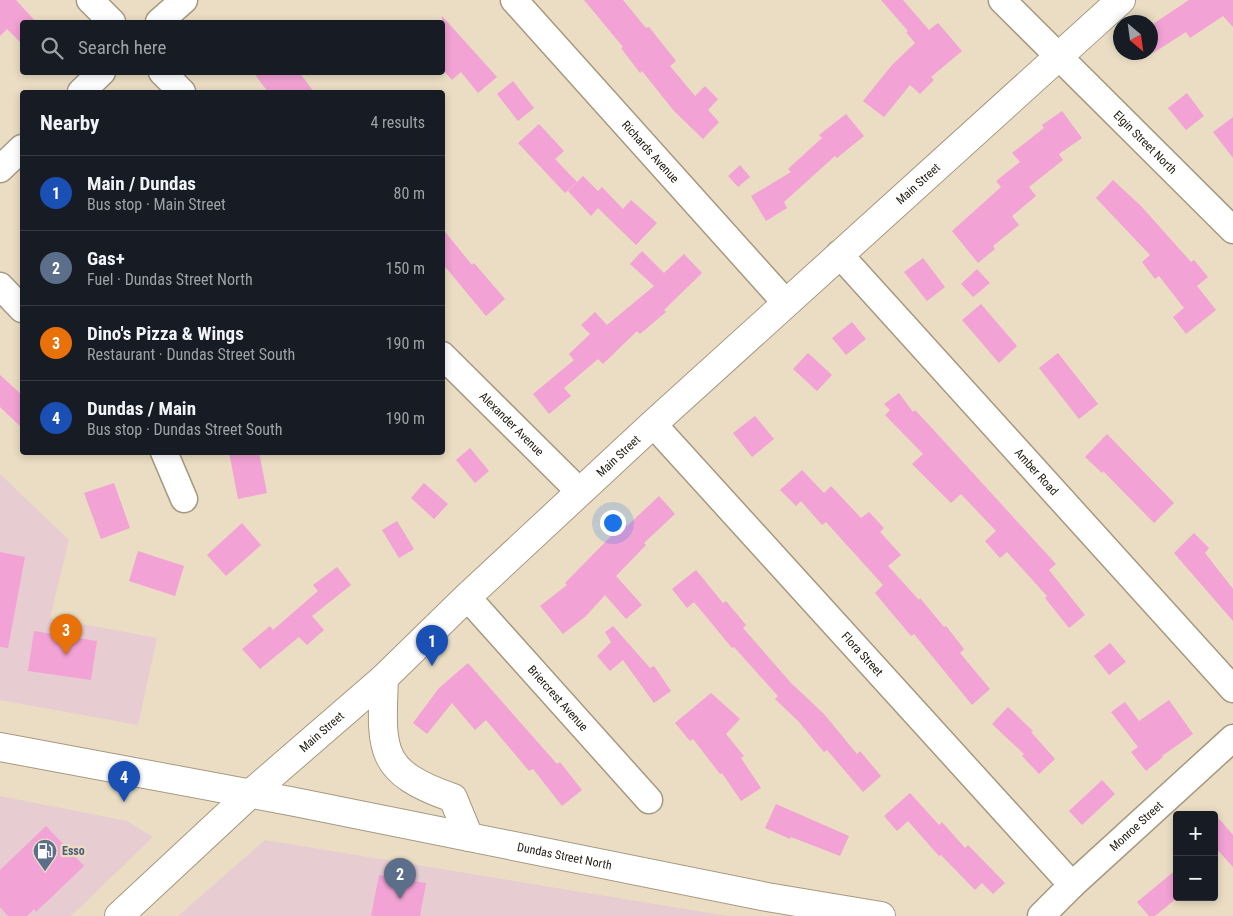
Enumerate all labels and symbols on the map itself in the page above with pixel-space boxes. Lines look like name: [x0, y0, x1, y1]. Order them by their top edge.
north arrow: [1113, 15, 1158, 60]
street label: Elgin Street North: [1111, 108, 1180, 177]
street label: Richards Avenue: [619, 118, 682, 186]
street label: Main Street: [893, 160, 943, 207]
street label: Alexander Avenue: [477, 389, 547, 459]
street label: Main Street: [594, 432, 643, 480]
street label: Amber Road: [1012, 446, 1061, 498]
your location: [600, 510, 626, 536]
pin: 3: [50, 614, 82, 655]
pin: 1: [416, 625, 448, 666]
street label: Flora Street: [839, 629, 886, 679]
street label: Briercrest Avenue: [525, 663, 591, 734]
street label: Main Street: [297, 708, 347, 755]
pin: 4: [108, 761, 140, 802]
street label: Monroe Street: [1107, 798, 1166, 854]
fuel station icon: Esso: [32, 838, 58, 872]
street label: Dundas Street North: [516, 840, 613, 873]
place label: Esso: [62, 844, 85, 858]
pin: 2: [384, 858, 416, 899]

